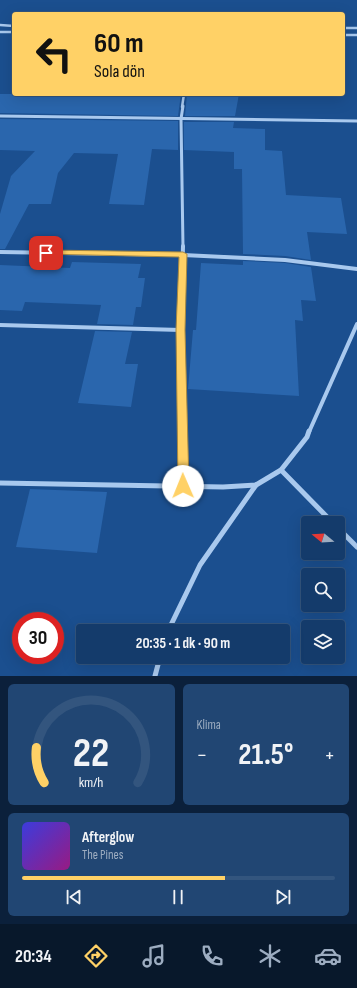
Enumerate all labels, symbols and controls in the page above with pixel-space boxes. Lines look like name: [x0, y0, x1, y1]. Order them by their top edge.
text: 60 m: [94, 27, 143, 60]
icon: left: [28, 28, 80, 80]
text: Sola dön: [94, 61, 145, 82]
pin: [29, 236, 63, 270]
icon: arrive: [35, 242, 57, 264]
position arrow: [162, 465, 204, 507]
north arrow: [301, 516, 345, 560]
map controls: [301, 516, 345, 664]
button: search: [301, 568, 345, 612]
speed limit sign: 30: [12, 612, 64, 664]
button: layers: [301, 620, 345, 664]
text: 20:35 · 1 dk · 90 m: [136, 634, 230, 653]
text: Klima: [197, 717, 221, 733]
text: 22: [73, 728, 109, 777]
text: 21.5°: [238, 737, 293, 773]
text: −: [197, 742, 207, 769]
text: +: [324, 742, 335, 769]
text: km/h: [79, 773, 104, 790]
text: Afterglow: [82, 828, 134, 847]
text: The Pines: [82, 847, 123, 863]
icon: previous: [63, 886, 85, 908]
icon: pause: [167, 886, 189, 908]
icon: next: [272, 886, 294, 908]
icon: directions: [82, 942, 110, 970]
icon: music: [140, 942, 168, 970]
icon: phone: [198, 942, 226, 970]
icon: climate: [256, 942, 284, 970]
icon: car: [314, 942, 342, 970]
text: 20:34: [15, 946, 52, 967]

